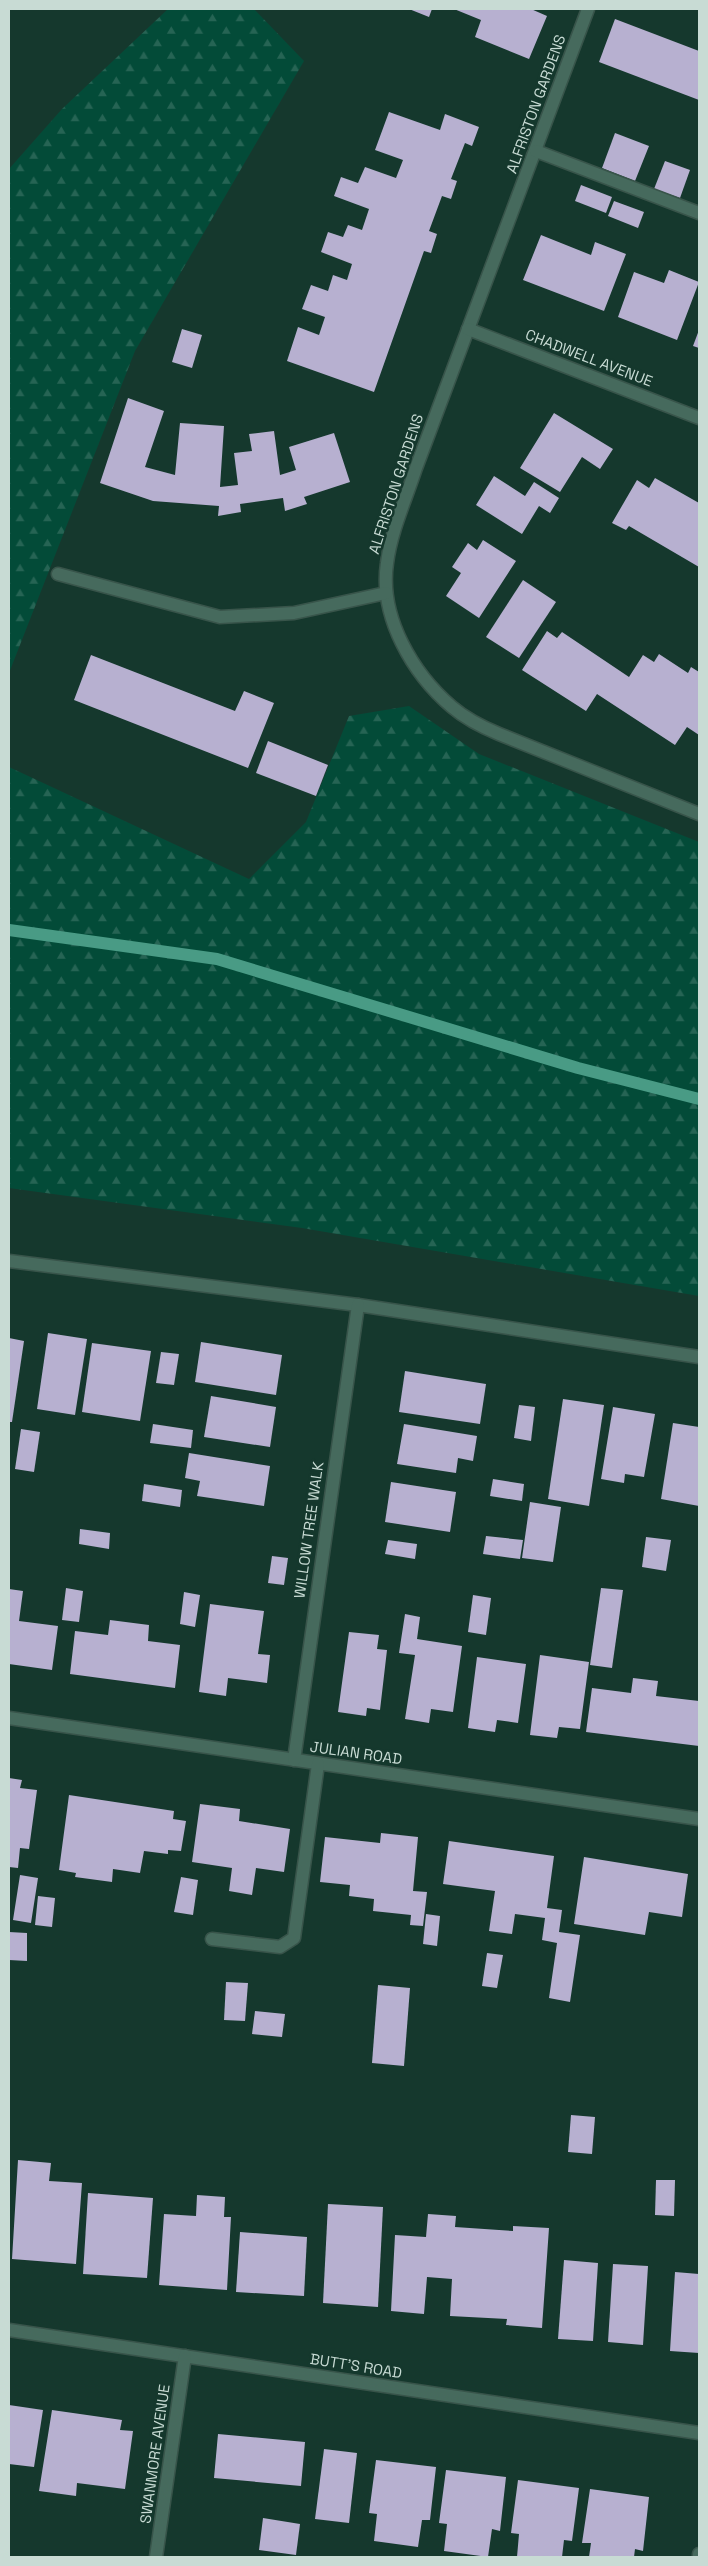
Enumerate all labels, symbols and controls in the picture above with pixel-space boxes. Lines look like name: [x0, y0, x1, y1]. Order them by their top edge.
street label: ALFRISTON GARDENS: [502, 32, 569, 176]
street label: CHADWELL AVENUE: [523, 325, 655, 391]
street label: ALFRISTON GARDENS: [364, 411, 427, 556]
street label: WILLOW TREE WALK: [290, 1460, 327, 1599]
street label: JULIAN ROAD: [309, 1737, 403, 1768]
street label: BUTT'S ROAD: [309, 2349, 404, 2382]
street label: SWANMORE AVENUE: [135, 2383, 174, 2525]

